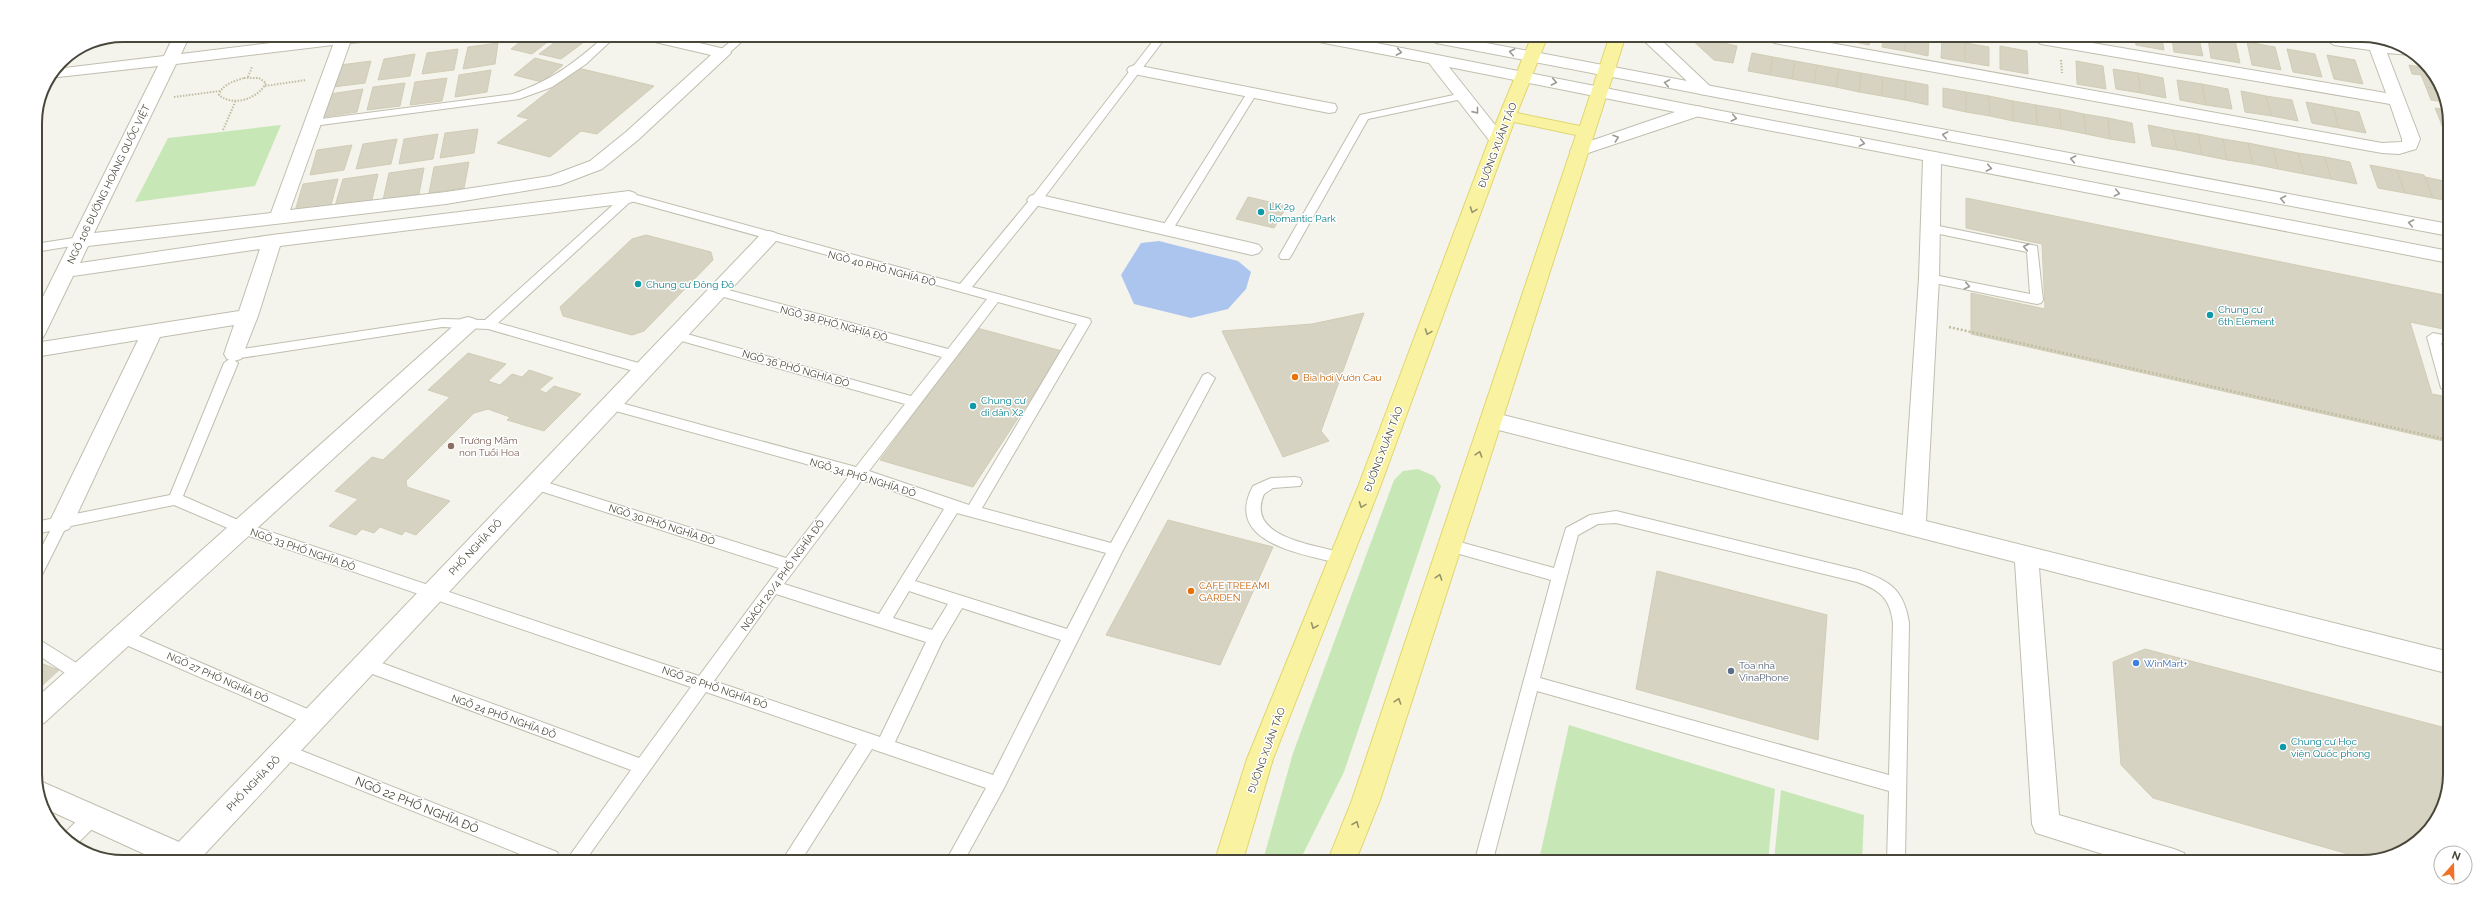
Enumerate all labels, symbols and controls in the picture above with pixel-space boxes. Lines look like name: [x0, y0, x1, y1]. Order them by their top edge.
one-way arrow: [1396, 48, 1402, 56]
one-way arrow: [1509, 48, 1515, 57]
one-way arrow: [1551, 77, 1557, 86]
one-way arrow: [1664, 79, 1671, 87]
street label: ĐƯỜNG XUÂN TẢO: [1476, 101, 1519, 189]
street label: NGÕ 106 ĐƯỜNG HOÀNG QUỐC VIỆT: [65, 103, 152, 266]
one-way arrow: [1471, 107, 1478, 114]
one-way arrow: [1731, 113, 1737, 122]
one-way arrow: [1942, 131, 1948, 140]
one-way arrow: [1612, 135, 1619, 143]
one-way arrow: [1859, 138, 1865, 147]
one-way arrow: [2070, 156, 2076, 164]
one-way arrow: [1986, 163, 1992, 171]
one-way arrow: [2114, 188, 2120, 196]
one-way arrow: [2280, 195, 2286, 204]
place label: LK 29 Romantic Park: [1269, 201, 1336, 224]
one-way arrow: [1469, 206, 1477, 213]
marker: LK 29 Romantic Park: [1256, 207, 1266, 217]
one-way arrow: [2408, 219, 2414, 228]
one-way arrow: [2023, 244, 2029, 252]
street label: NGÕ 40 PHỐ NGHĨA ĐÔ: [827, 249, 937, 288]
marker: Chung cư Đông Đô: [633, 279, 643, 289]
place label: Chung cư Đông Đô: [646, 279, 734, 290]
one-way arrow: [1964, 282, 1971, 290]
street label: NGÕ 38 PHỐ NGHĨA ĐÔ: [779, 304, 889, 343]
place label: Chung cư 6th Element: [2218, 304, 2275, 327]
marker: Chung cư 6th Element: [2205, 310, 2215, 320]
one-way arrow: [1424, 328, 1432, 335]
street label: NGÕ 36 PHỐ NGHĨA ĐÔ: [741, 348, 851, 389]
marker: Bia hơi Vườn Cau: [1290, 372, 1300, 382]
place label: Bia hơi Vườn Cau: [1303, 372, 1381, 383]
place label: Chung cư di dân X2: [981, 395, 1027, 418]
marker: Chung cư di dân X2: [968, 401, 978, 411]
street label: ĐƯỜNG XUÂN TẢO: [1362, 405, 1405, 493]
place label: Trường Mầm non Tuổi Hoa: [459, 435, 519, 458]
marker: Trường Mầm non Tuổi Hoa: [446, 441, 456, 451]
one-way arrow: [1474, 450, 1483, 457]
street label: NGÕ 34 PHỐ NGHĨA ĐÔ: [808, 456, 918, 499]
street label: NGÕ 30 PHỐ NGHĨA ĐÔ: [607, 502, 717, 547]
one-way arrow: [1358, 502, 1366, 509]
street label: PHỐ NGHĨA ĐÔ: [447, 517, 504, 577]
street label: NGÁCH 20/4 PHỐ NGHĨA ĐÔ: [738, 517, 827, 633]
street label: NGÕ 33 PHỐ NGHĨA ĐÔ: [249, 526, 357, 573]
one-way arrow: [1434, 574, 1443, 581]
place label: CAFE TREEAMI GARDEN: [1199, 580, 1270, 603]
marker: CAFE TREEAMI GARDEN: [1186, 586, 1196, 596]
one-way arrow: [1310, 623, 1318, 630]
street label: NGÕ 27 PHỐ NGHĨA ĐÔ: [165, 650, 271, 705]
marker: WinMart+: [2131, 658, 2141, 668]
place label: WinMart+: [2144, 658, 2188, 669]
place label: Tòa nhà VinaPhone: [1739, 660, 1789, 683]
street label: NGÕ 26 PHỐ NGHĨA ĐÔ: [661, 664, 769, 711]
marker: Tòa nhà VinaPhone: [1726, 666, 1736, 676]
street label: NGÕ 24 PHỐ NGHĨA ĐÔ: [450, 692, 558, 741]
one-way arrow: [1393, 697, 1402, 704]
street label: ĐƯỜNG XUÂN TẢO: [1246, 705, 1287, 794]
place label: Chung cư Học viện Quốc phòng: [2291, 736, 2370, 759]
marker: Chung cư Học viện Quốc phòng: [2278, 742, 2288, 752]
street label: PHỐ NGHĨA ĐÔ: [224, 753, 283, 813]
street label: NGÕ 22 PHỐ NGHĨA ĐÔ: [353, 774, 481, 836]
one-way arrow: [1352, 820, 1360, 827]
north arrow: [2433, 845, 2473, 885]
text: N: [2450, 849, 2462, 864]

